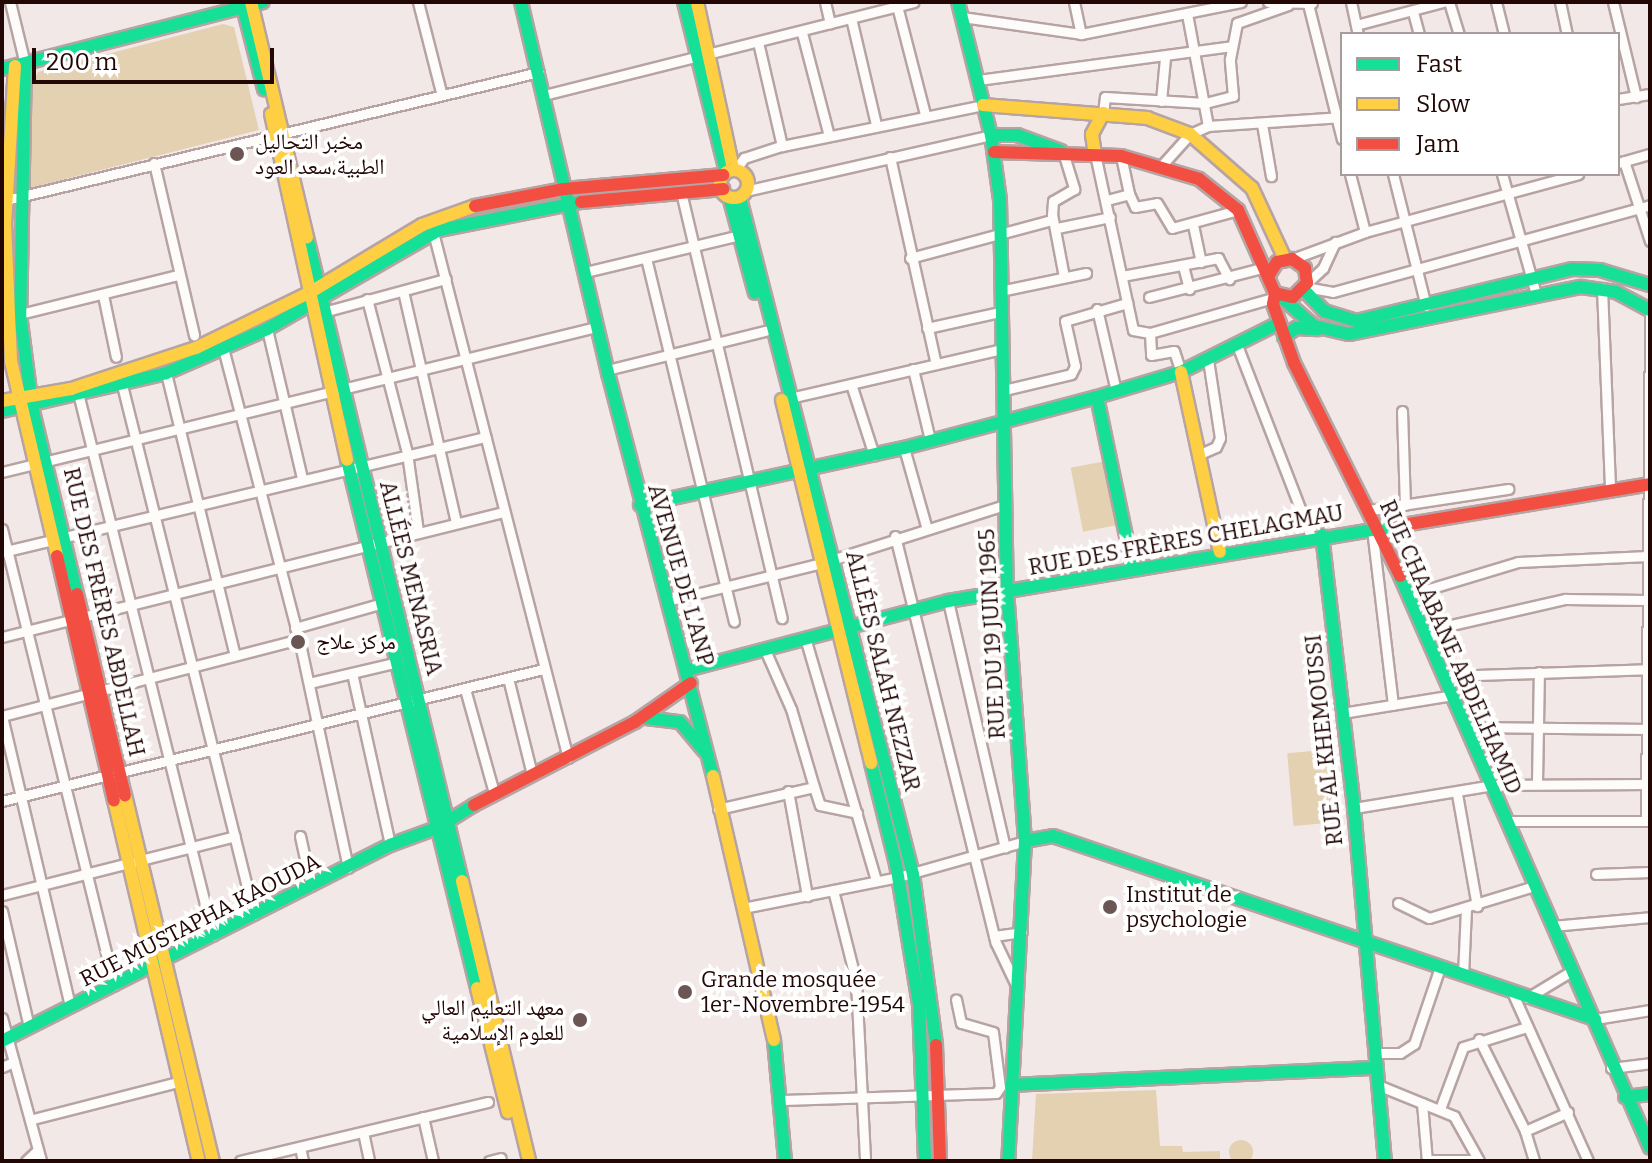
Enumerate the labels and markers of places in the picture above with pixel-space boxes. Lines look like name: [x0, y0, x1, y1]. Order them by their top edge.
place label: مخبر التحاليل الطبية،سعد العود: [255, 128, 385, 180]
marker: مخبر التحاليل الطبية،سعد العود: [226, 143, 248, 165]
place label: مركز علاج: [316, 629, 396, 655]
marker: مركز علاج: [287, 631, 309, 653]
place label: Institut de psychologie: [1126, 881, 1247, 932]
marker: Institut de psychologie: [1101, 898, 1119, 916]
place label: Grande mosquée 1er-Novembre-1954: [701, 966, 905, 1018]
marker: Grande mosquée 1er-Novembre-1954: [676, 983, 694, 1001]
place label: معهد التعليم العالي للعلوم الإسلامية: [421, 994, 564, 1046]
marker: معهد التعليم العالي للعلوم الإسلامية: [571, 1011, 589, 1029]

